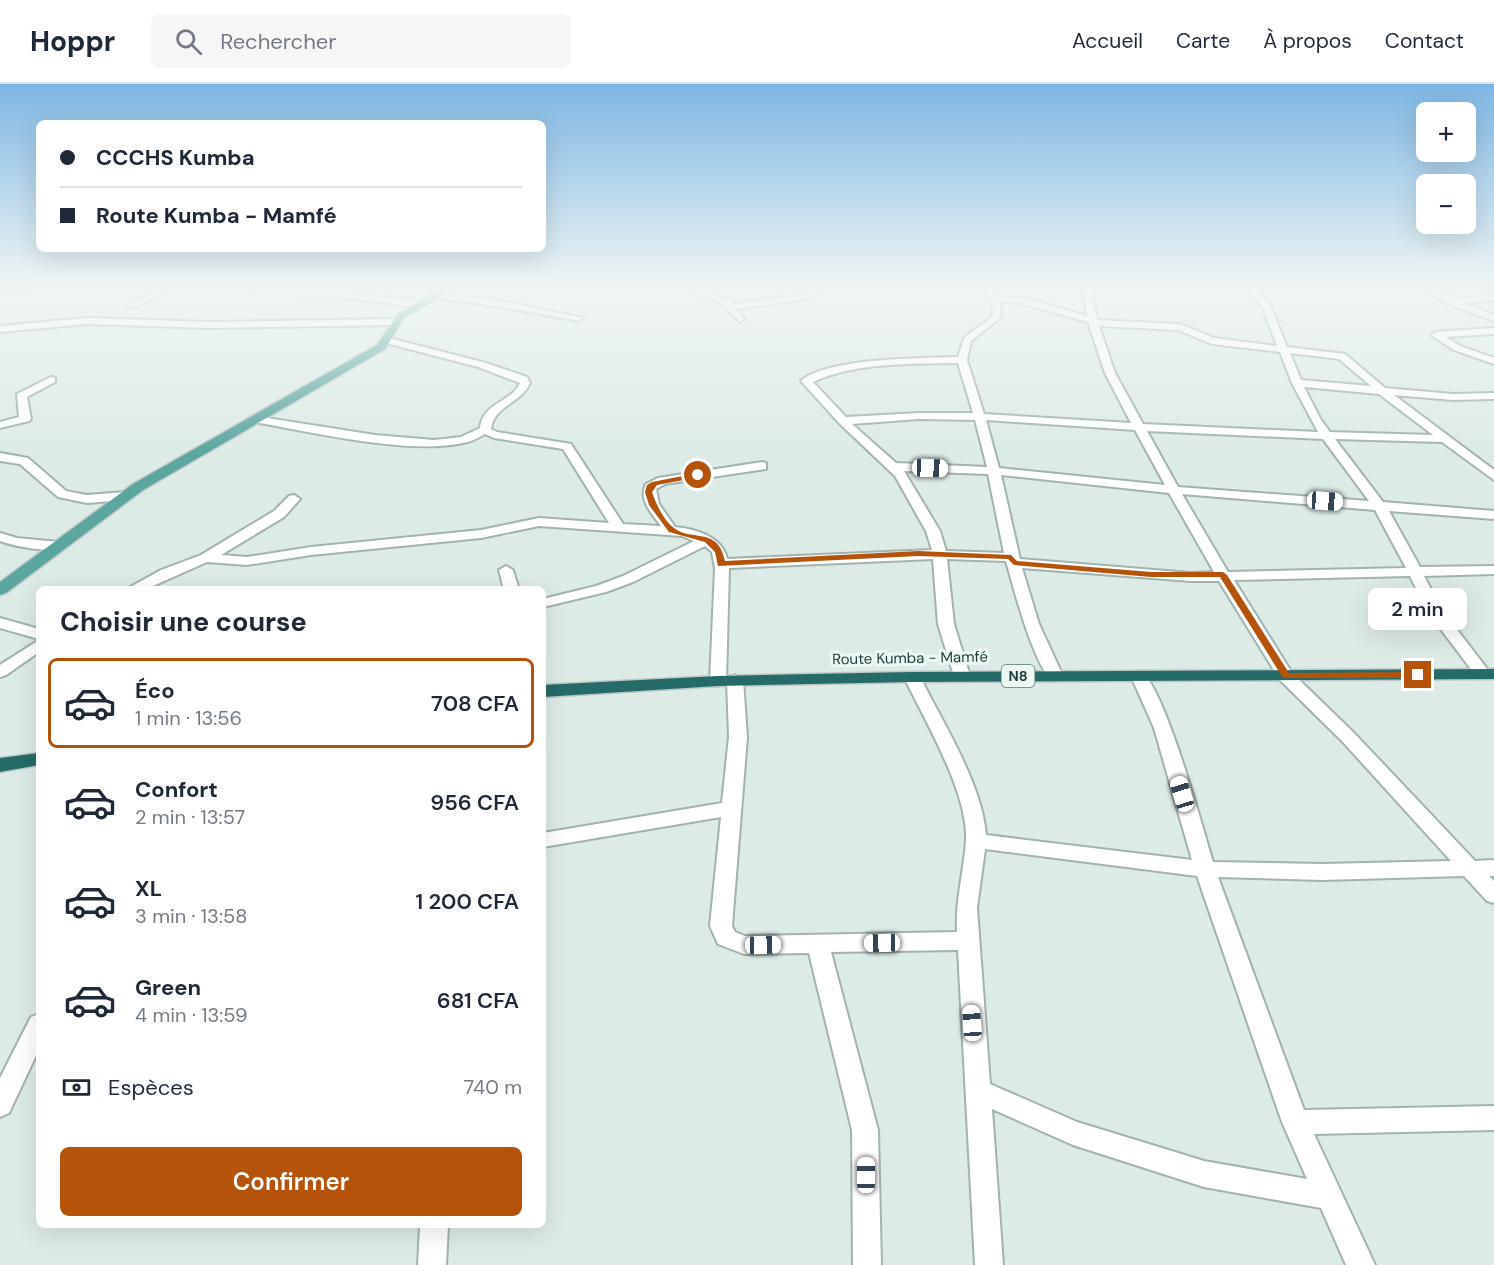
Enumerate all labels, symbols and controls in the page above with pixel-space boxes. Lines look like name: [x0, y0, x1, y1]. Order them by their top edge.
search box: [151, 14, 571, 68]
text: Hoppr: [30, 23, 115, 60]
icon: search: [172, 25, 205, 58]
text: Rechercher: [220, 27, 336, 56]
text: Accueil: [1072, 27, 1143, 55]
text: Carte: [1176, 27, 1230, 55]
text: À propos: [1263, 27, 1352, 55]
text: Contact: [1385, 27, 1464, 55]
map controls: [1416, 102, 1476, 234]
button: +: [1416, 102, 1476, 162]
text: CCCHS Kumba: [96, 143, 255, 172]
button: −: [1416, 174, 1476, 234]
text: Route Kumba - Mamfé: [96, 201, 337, 230]
car: [912, 458, 948, 478]
route start: [684, 461, 711, 488]
car: [1306, 491, 1344, 511]
callout: 2 min: [1368, 588, 1468, 630]
text: 2 min: [1391, 596, 1444, 622]
text: Choisir une course: [60, 604, 307, 639]
street label: Route Kumba - Mamfé: [832, 647, 988, 669]
route end: [1404, 661, 1431, 688]
road number: N8: [1002, 665, 1034, 687]
icon: car: [63, 676, 117, 730]
text: Éco: [135, 676, 175, 705]
text: 708 CFA: [431, 689, 519, 718]
text: 1 min · 13:56: [135, 705, 242, 731]
car: [1168, 774, 1196, 814]
icon: car: [63, 775, 117, 829]
text: Confort: [135, 775, 218, 804]
text: 956 CFA: [430, 788, 519, 817]
text: 2 min · 13:57: [135, 804, 245, 830]
icon: car: [63, 874, 117, 928]
text: XL: [135, 874, 162, 903]
text: 1 200 CFA: [415, 887, 519, 916]
text: 3 min · 13:58: [135, 903, 247, 929]
car: [864, 934, 900, 952]
car: [745, 936, 781, 954]
icon: car: [63, 973, 117, 1027]
text: Green: [135, 973, 201, 1002]
text: 681 CFA: [437, 986, 519, 1015]
text: 4 min · 13:59: [135, 1002, 247, 1028]
car: [962, 1004, 982, 1042]
icon: cash: [60, 1071, 93, 1104]
text: Espèces: [108, 1073, 194, 1102]
text: 740 m: [464, 1074, 522, 1100]
button: Confirmer: [60, 1147, 522, 1216]
car: [857, 1157, 875, 1193]

